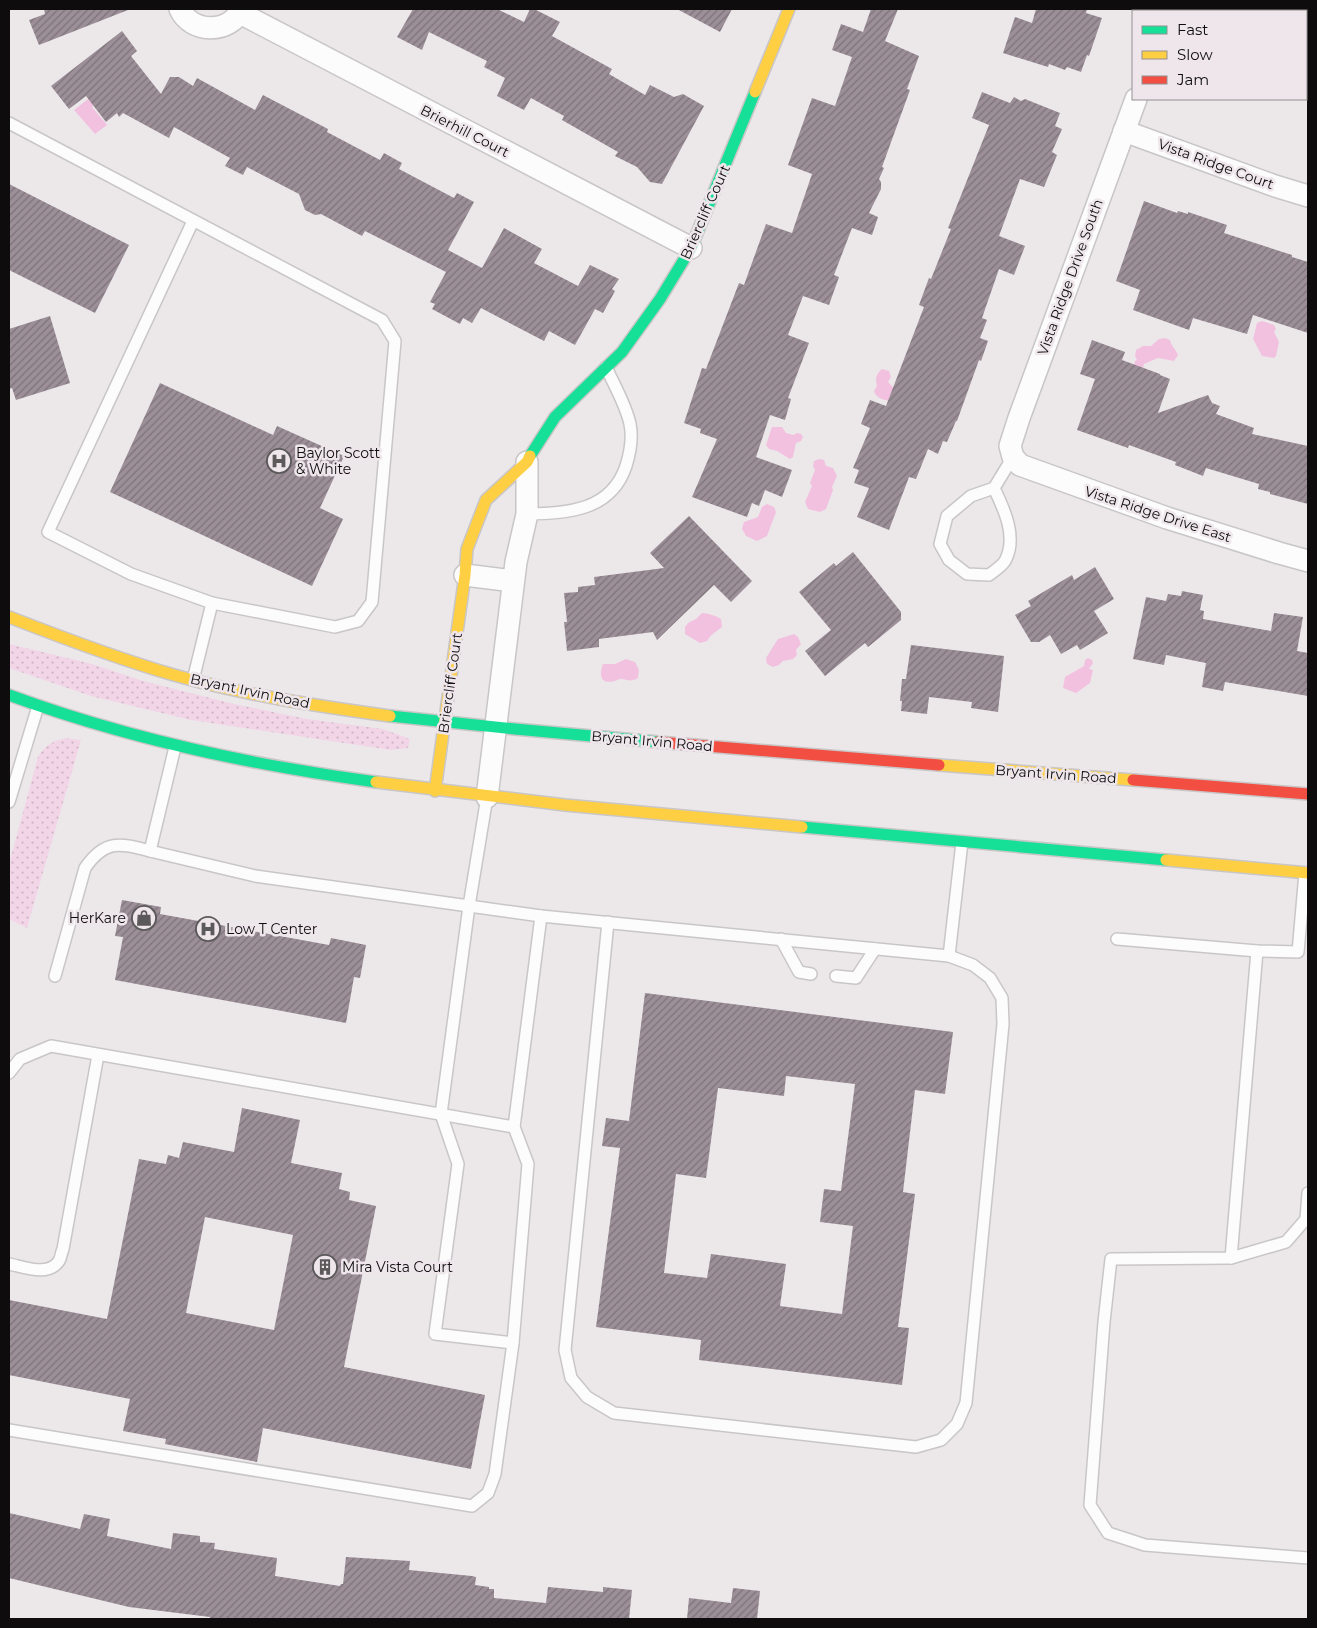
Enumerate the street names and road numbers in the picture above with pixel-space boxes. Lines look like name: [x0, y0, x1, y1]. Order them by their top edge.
street label: Brierhill Court: [417, 101, 513, 161]
street label: Vista Ridge Court: [1156, 135, 1277, 193]
street label: Briercliff Court: [676, 162, 734, 262]
street label: Vista Ridge Drive South: [1033, 196, 1107, 358]
street label: Vista Ridge Drive East: [1083, 482, 1234, 546]
street label: Briercliff Court: [434, 631, 466, 735]
street label: Bryant Irvin Road: [189, 670, 311, 712]
street label: Bryant Irvin Road: [591, 727, 713, 755]
street label: Bryant Irvin Road: [995, 761, 1117, 787]

